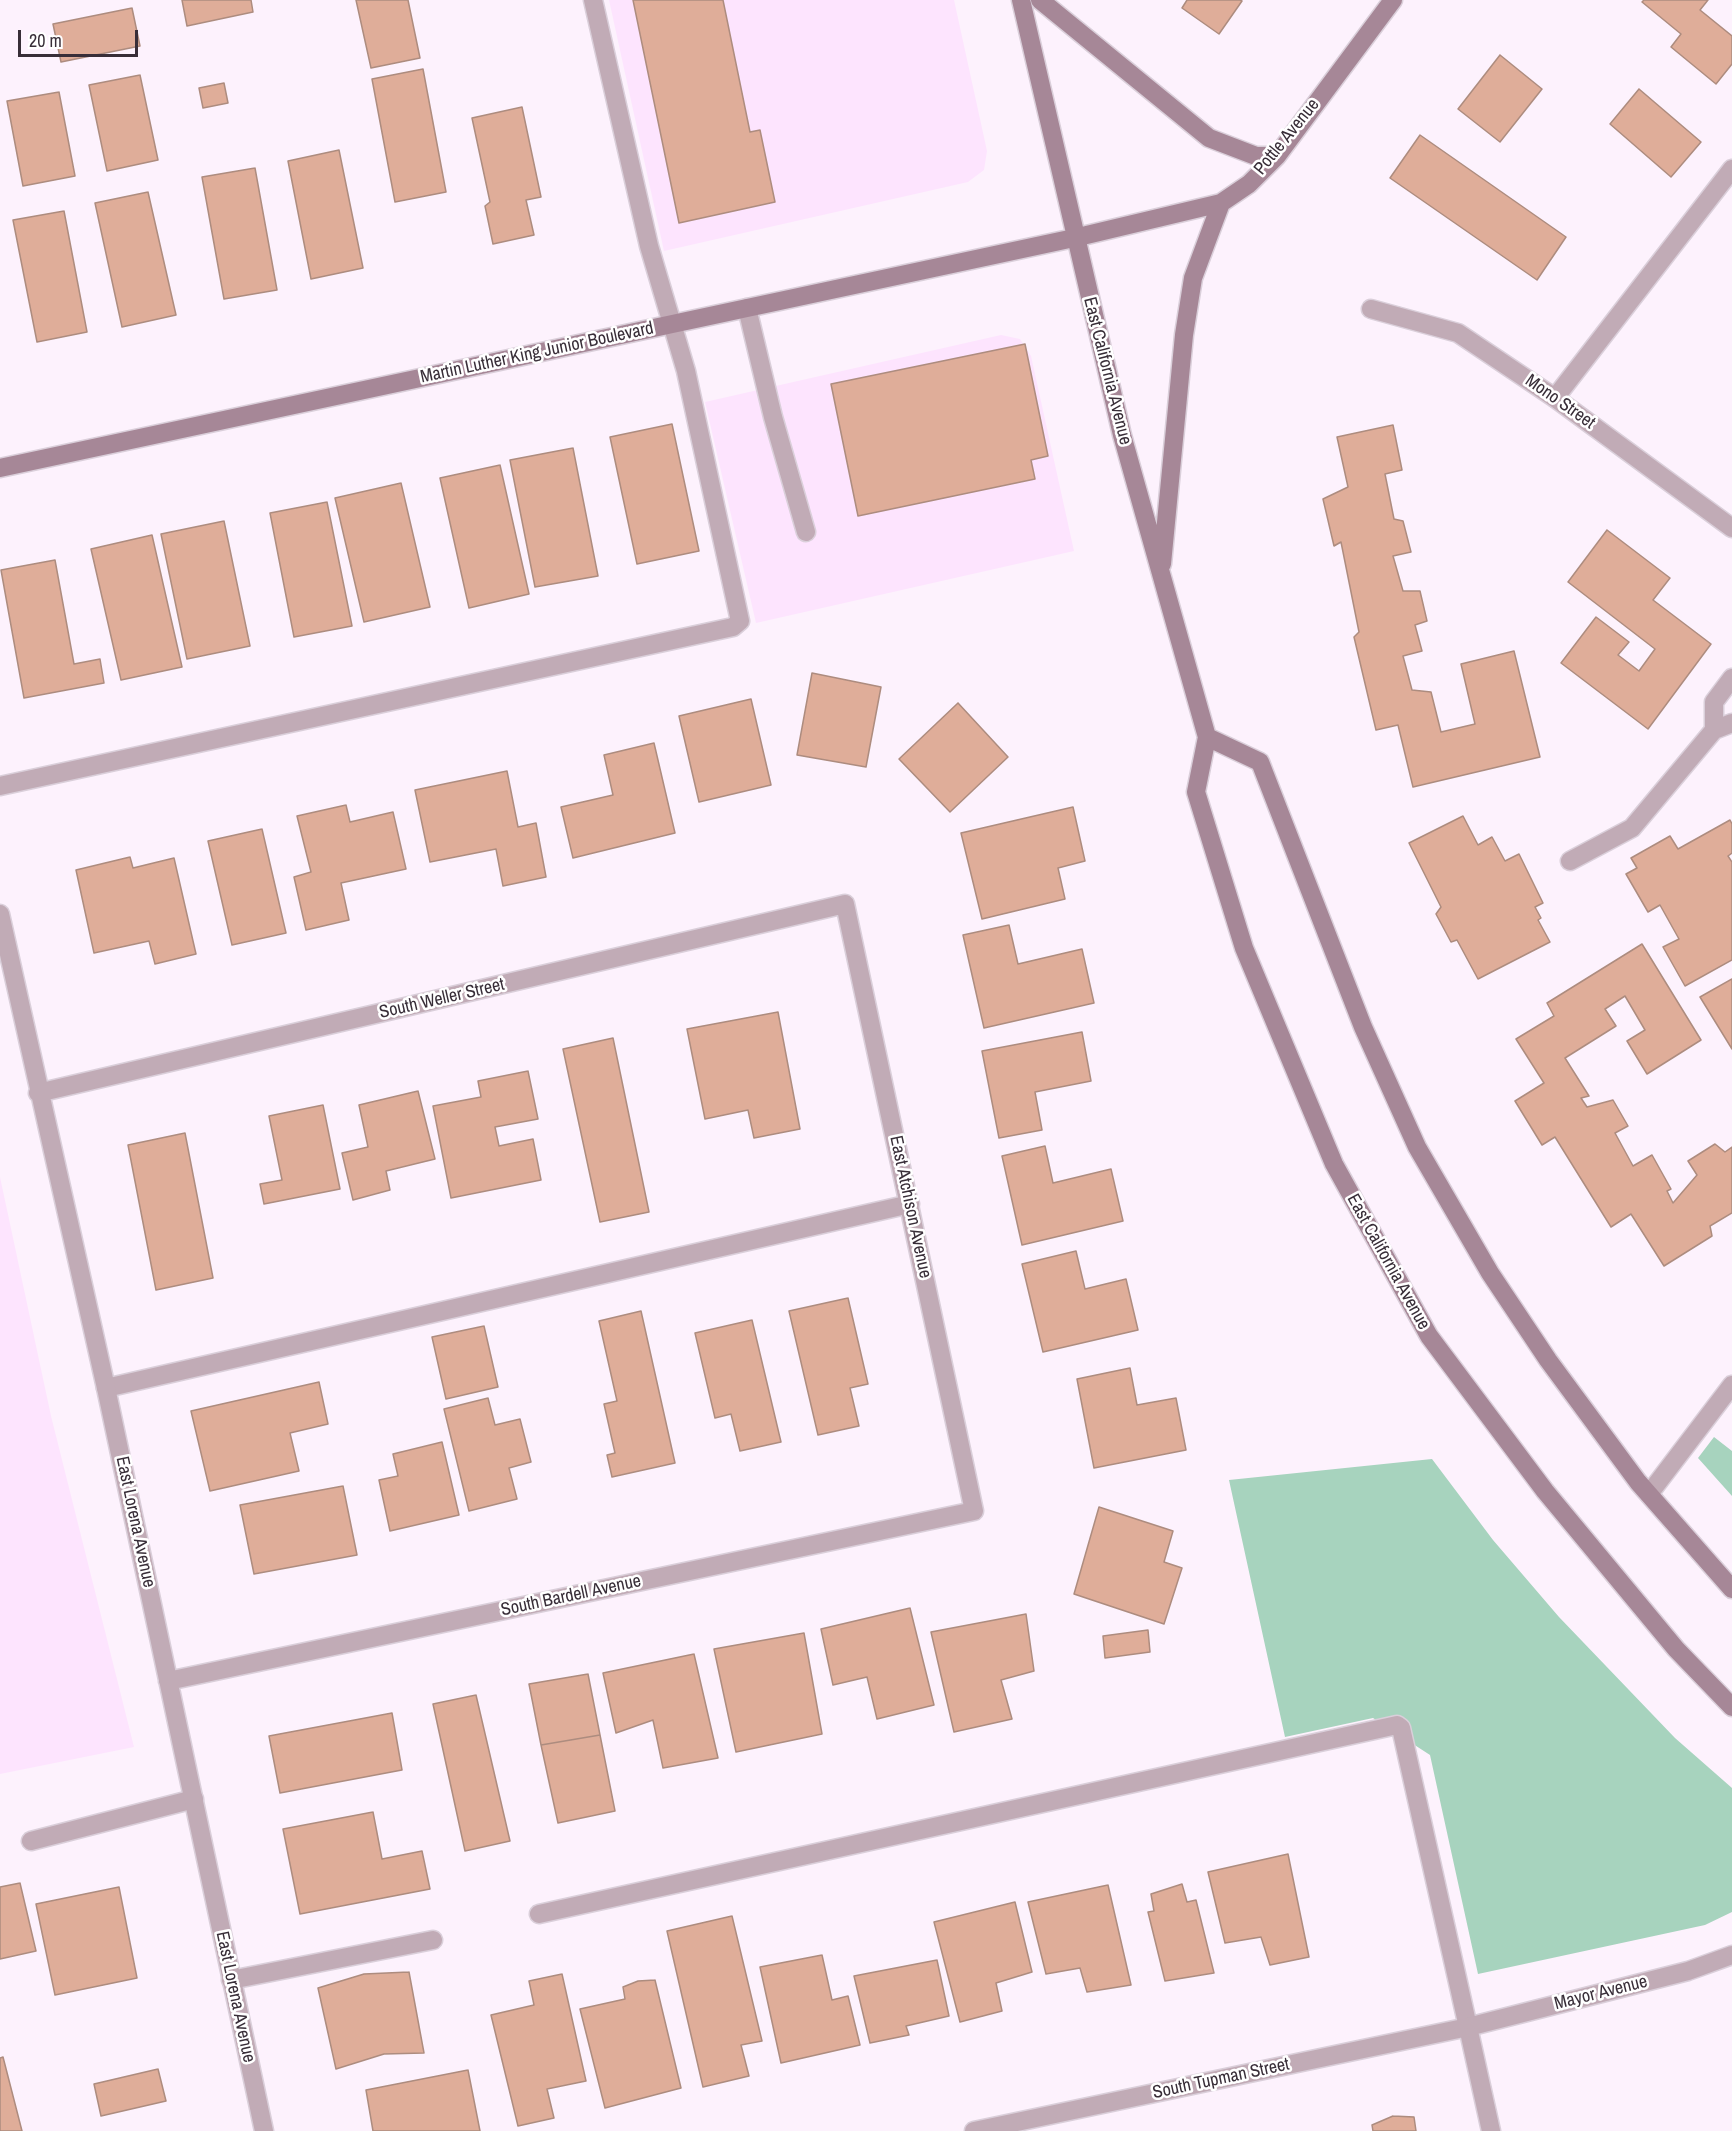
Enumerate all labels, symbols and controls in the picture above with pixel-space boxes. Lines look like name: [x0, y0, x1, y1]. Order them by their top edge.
scale bar: [21, 18, 141, 56]
text: 20 m: [29, 28, 62, 53]
street label: Pottle Avenue: [1250, 95, 1324, 179]
street label: East California Avenue: [1078, 295, 1136, 447]
street label: Martin Luther King Junior Boulevard: [418, 318, 656, 388]
street label: Mono Street: [1521, 370, 1599, 434]
street label: South Weller Street: [377, 974, 507, 1024]
street label: East Atchison Avenue: [884, 1134, 936, 1280]
street label: East California Avenue: [1342, 1190, 1434, 1334]
street label: East Lorena Avenue: [111, 1454, 159, 1590]
street label: South Bardell Avenue: [499, 1571, 643, 1621]
street label: East Lorena Avenue: [211, 1929, 259, 2065]
street label: Mayor Avenue: [1552, 1971, 1650, 2015]
street label: South Tupman Street: [1151, 2054, 1291, 2104]

